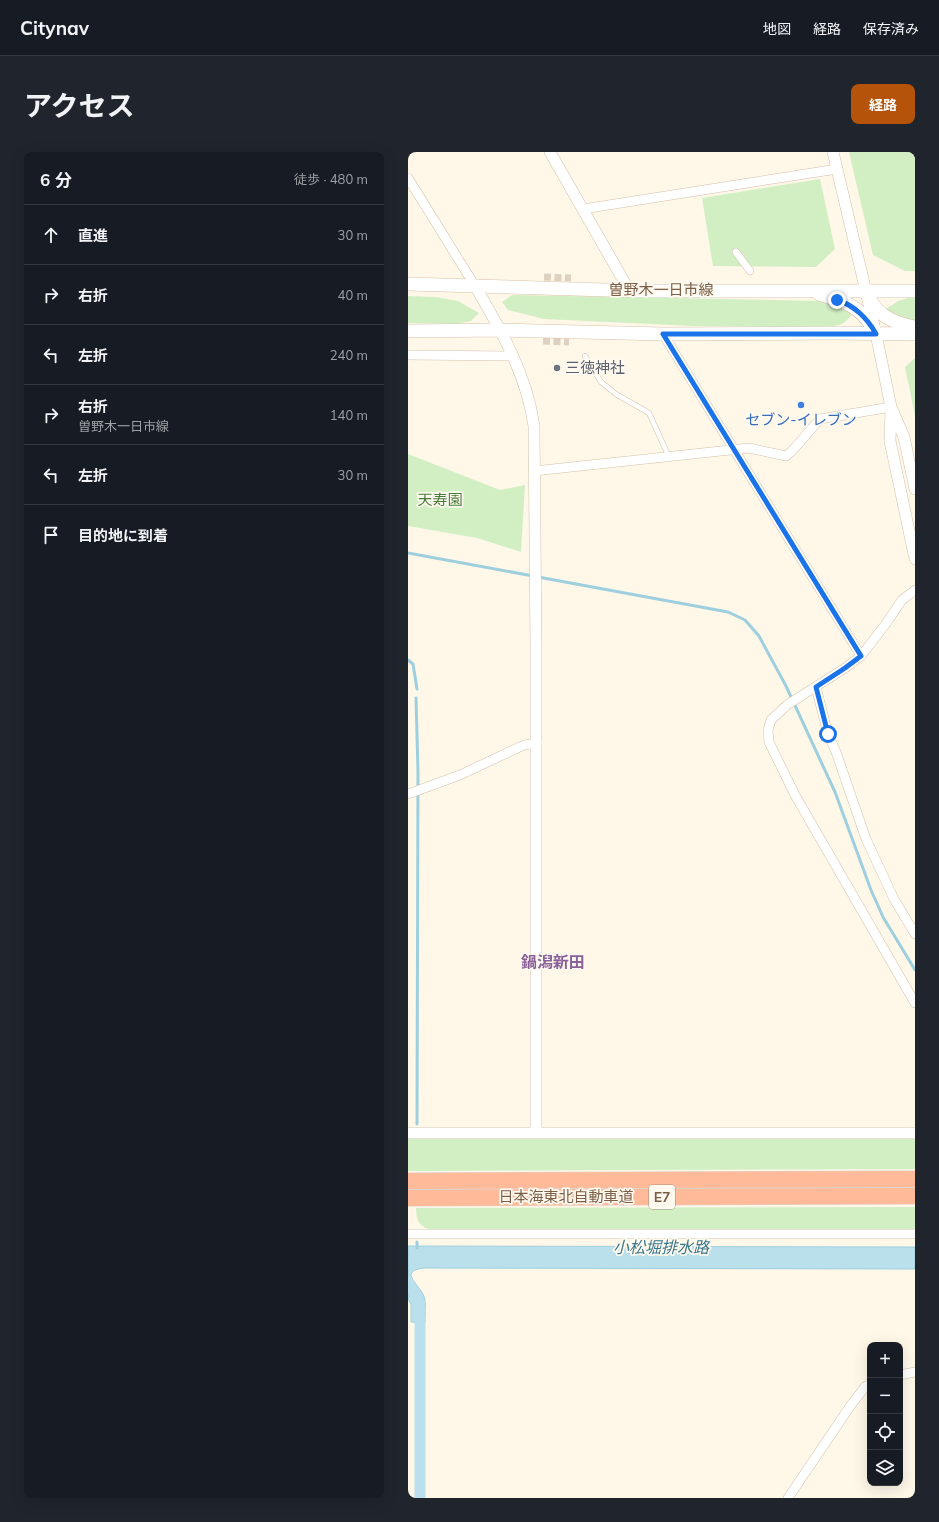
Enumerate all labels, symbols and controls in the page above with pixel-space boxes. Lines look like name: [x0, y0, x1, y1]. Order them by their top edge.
text: Citynav: [20, 16, 89, 40]
text: 地図: [763, 20, 791, 38]
text: 経路: [813, 20, 841, 38]
text: 保存済み: [863, 20, 919, 38]
button: 経路: [851, 84, 915, 124]
text: アクセス: [24, 88, 135, 123]
text: 6 分: [40, 169, 72, 190]
text: 徒歩 · 480 m: [294, 171, 368, 187]
icon: ahead: [40, 224, 62, 246]
text: 直進: [78, 226, 108, 245]
text: 30 m: [338, 227, 368, 243]
street label: 曽野木一日市線: [608, 280, 714, 299]
icon: right: [40, 284, 62, 306]
text: 右折: [78, 286, 108, 305]
text: 40 m: [338, 287, 368, 303]
route end: [828, 291, 846, 309]
icon: left: [40, 344, 62, 366]
text: 左折: [78, 346, 108, 365]
text: 240 m: [330, 347, 368, 363]
place label: 三徳神社: [565, 358, 625, 377]
marker: 三徳神社: [552, 363, 562, 373]
text: 右折: [78, 397, 108, 416]
marker: セブン-イレブン: [796, 400, 806, 410]
icon: right: [40, 404, 62, 426]
text: 140 m: [330, 407, 368, 423]
place label: セブン-イレブン: [745, 410, 857, 429]
text: 曽野木一日市線: [78, 418, 169, 434]
icon: left: [40, 464, 62, 486]
text: 左折: [78, 466, 108, 485]
text: 30 m: [338, 467, 368, 483]
park label: 天寿園: [417, 490, 463, 509]
icon: arrive: [40, 524, 62, 546]
text: 目的地に到着: [78, 526, 168, 545]
route start: [819, 725, 837, 743]
district label: 鍋潟新田: [521, 952, 585, 972]
road number: E7: [649, 1185, 675, 1209]
street label: 日本海東北自動車道: [498, 1187, 634, 1206]
water label: 小松堀排水路: [613, 1237, 711, 1257]
map controls: [867, 1342, 903, 1486]
button: +: [867, 1342, 903, 1378]
button: −: [867, 1378, 903, 1414]
button: locate: [867, 1414, 903, 1450]
button: layers: [867, 1450, 903, 1486]

